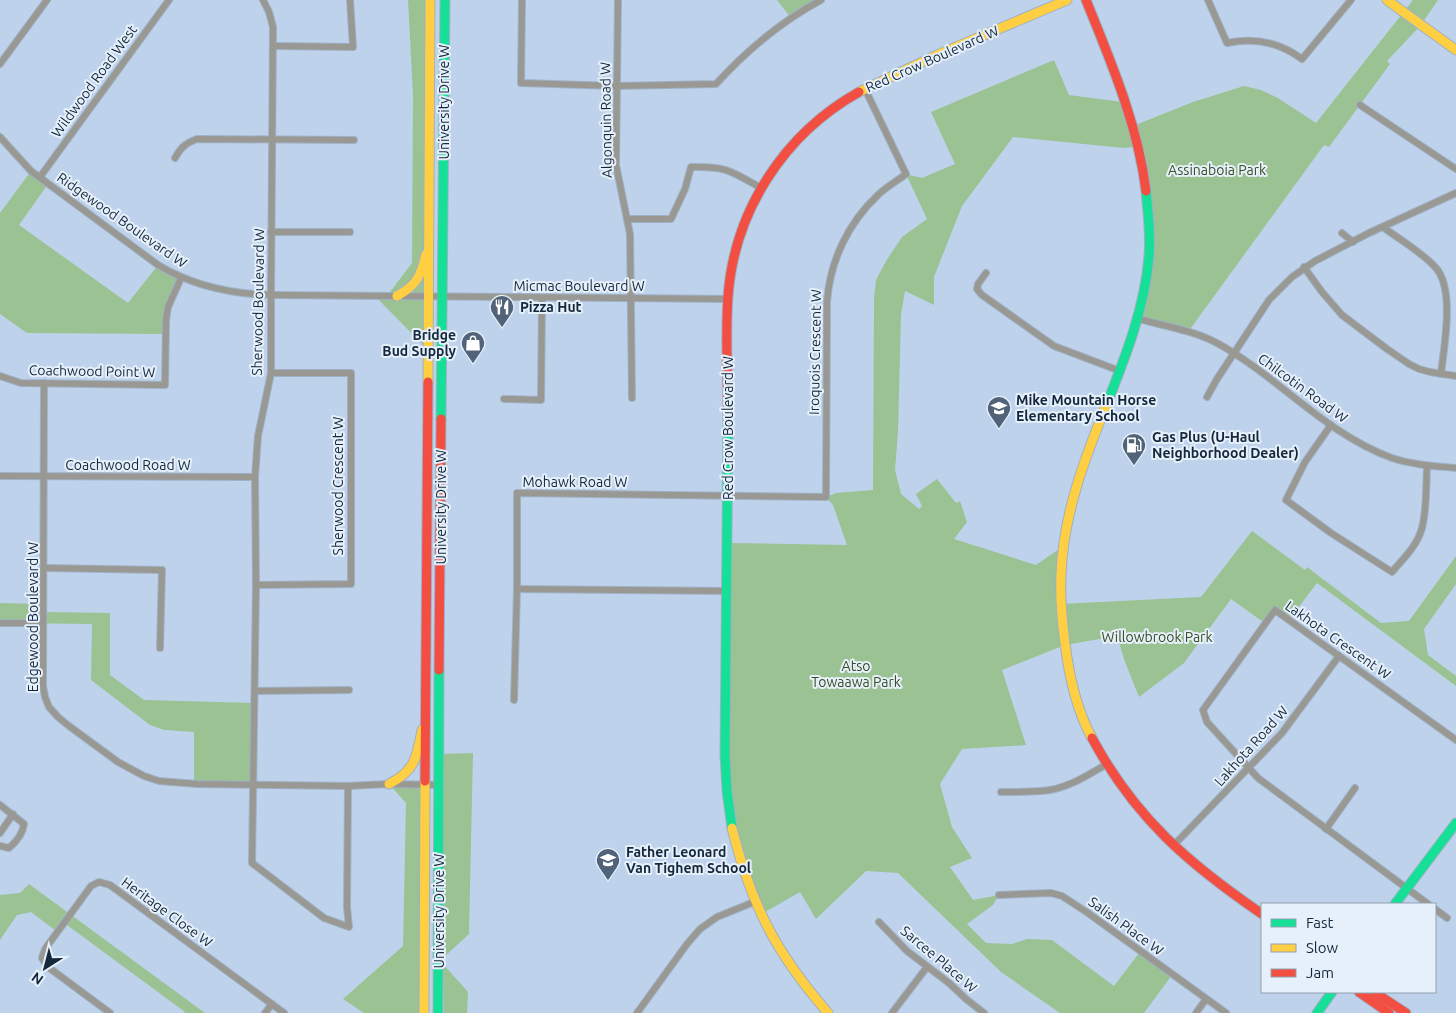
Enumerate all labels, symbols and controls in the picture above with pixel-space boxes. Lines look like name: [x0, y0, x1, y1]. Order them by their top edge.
street label: Wildwood Road West: [48, 21, 140, 140]
street label: Red Crow Boulevard W: [863, 22, 1001, 96]
street label: University Drive W: [436, 44, 452, 159]
street label: Algonquin Road W: [597, 62, 615, 178]
park label: Assinaboia Park: [1168, 162, 1266, 178]
street label: Ridgewood Boulevard W: [54, 169, 190, 271]
street label: Sherwood Boulevard W: [249, 228, 267, 376]
street label: Micmac Boulevard W: [513, 278, 645, 294]
street label: Iroquois Crescent W: [806, 289, 824, 415]
restaurant icon: Pizza Hut: [489, 294, 515, 328]
place label: Pizza Hut: [520, 299, 582, 315]
place label: Bridge Bud Supply: [382, 327, 457, 359]
shop icon: Bridge Bud Supply: [460, 330, 486, 364]
street label: Chilcotin Road W: [1255, 350, 1351, 426]
street label: Red Crow Boulevard W: [720, 356, 736, 500]
street label: Coachwood Point W: [29, 362, 155, 380]
place label: Mike Mountain Horse Elementary School: [1016, 392, 1156, 424]
school or university icon: Mike Mountain Horse Elementary School: [986, 395, 1012, 429]
street label: Sherwood Crescent W: [330, 417, 346, 555]
place label: Gas Plus (U-Haul Neighborhood Dealer): [1152, 429, 1299, 461]
fuel station icon: Gas Plus (U-Haul Neighborhood Dealer): [1121, 432, 1147, 466]
street label: University Drive W: [433, 449, 449, 564]
street label: Coachwood Road W: [65, 457, 191, 473]
street label: Mohawk Road W: [522, 474, 628, 490]
street label: Edgewood Boulevard W: [25, 542, 41, 692]
street label: Lakhota Crescent W: [1282, 598, 1394, 682]
park label: Willowbrook Park: [1102, 629, 1212, 645]
park label: Atso Towaawa Park: [811, 658, 901, 690]
street label: Lakhota Road W: [1211, 703, 1291, 789]
place label: Father Leonard Van Tighem School: [626, 844, 751, 876]
school or university icon: Father Leonard Van Tighem School: [595, 847, 621, 881]
street label: University Drive W: [431, 853, 447, 968]
street label: Heritage Close W: [119, 874, 216, 950]
street label: Salish Place W: [1085, 894, 1167, 959]
legend: [1261, 903, 1436, 993]
text: Fast: [1306, 914, 1334, 931]
street label: Sarcee Place W: [898, 922, 980, 996]
text: Slow: [1306, 939, 1339, 956]
north arrow: [20, 943, 70, 993]
text: Jam: [1306, 964, 1334, 981]
text: N: [28, 969, 46, 988]

